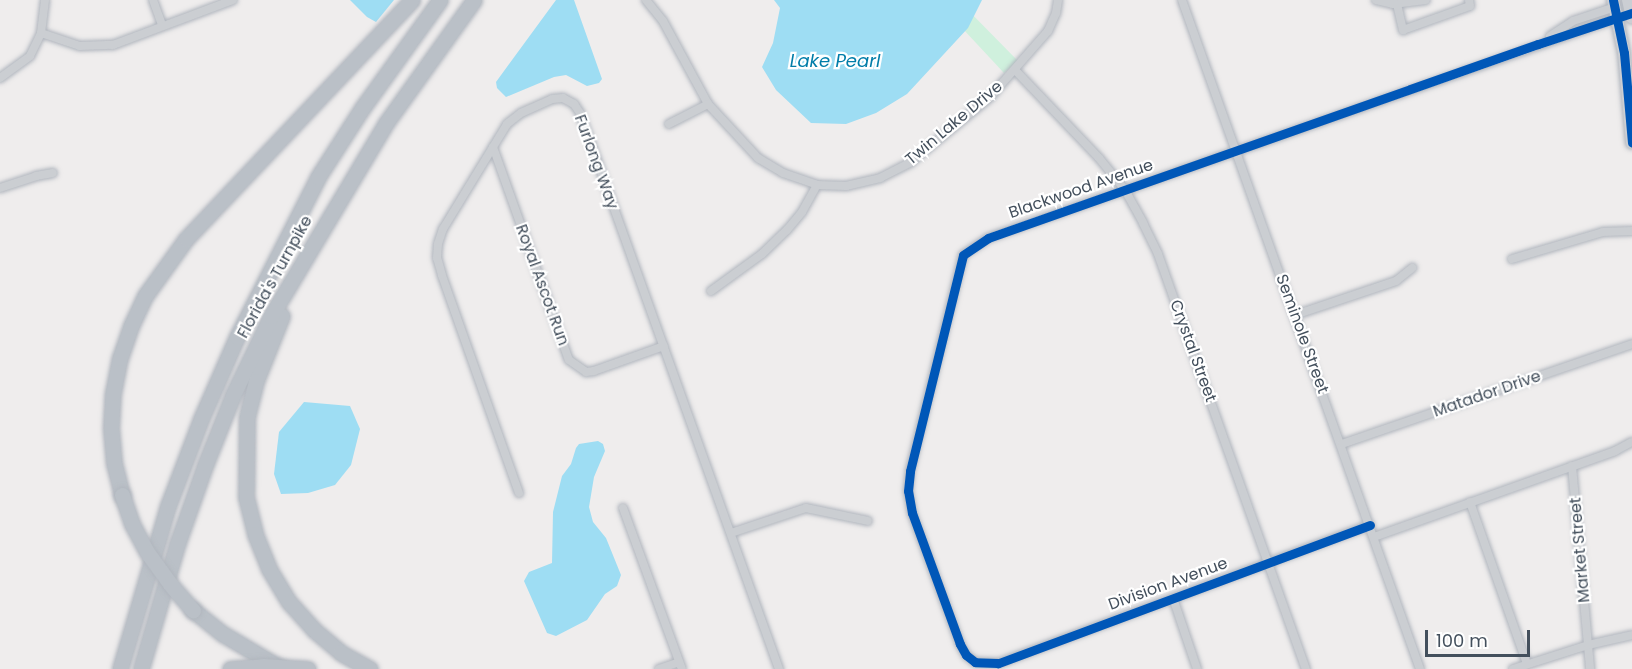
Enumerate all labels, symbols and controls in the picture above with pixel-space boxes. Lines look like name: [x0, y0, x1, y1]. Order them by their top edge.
water label: Lake Pearl: [790, 50, 880, 72]
street label: Twin Lake Drive: [902, 77, 1006, 169]
street label: Furlong Way: [570, 112, 622, 212]
street label: Blackwood Avenue: [1006, 155, 1156, 223]
street label: Florida's Turnpike: [233, 212, 317, 342]
street label: Royal Ascot Run: [511, 222, 573, 348]
street label: Seminole Street: [1272, 272, 1332, 396]
street label: Crystal Street: [1166, 297, 1220, 405]
street label: Matador Drive: [1431, 367, 1543, 421]
street label: Market Street: [1566, 497, 1594, 603]
street label: Division Avenue: [1106, 554, 1230, 614]
scale bar: [1428, 618, 1533, 656]
text: 100 m: [1436, 628, 1488, 653]

